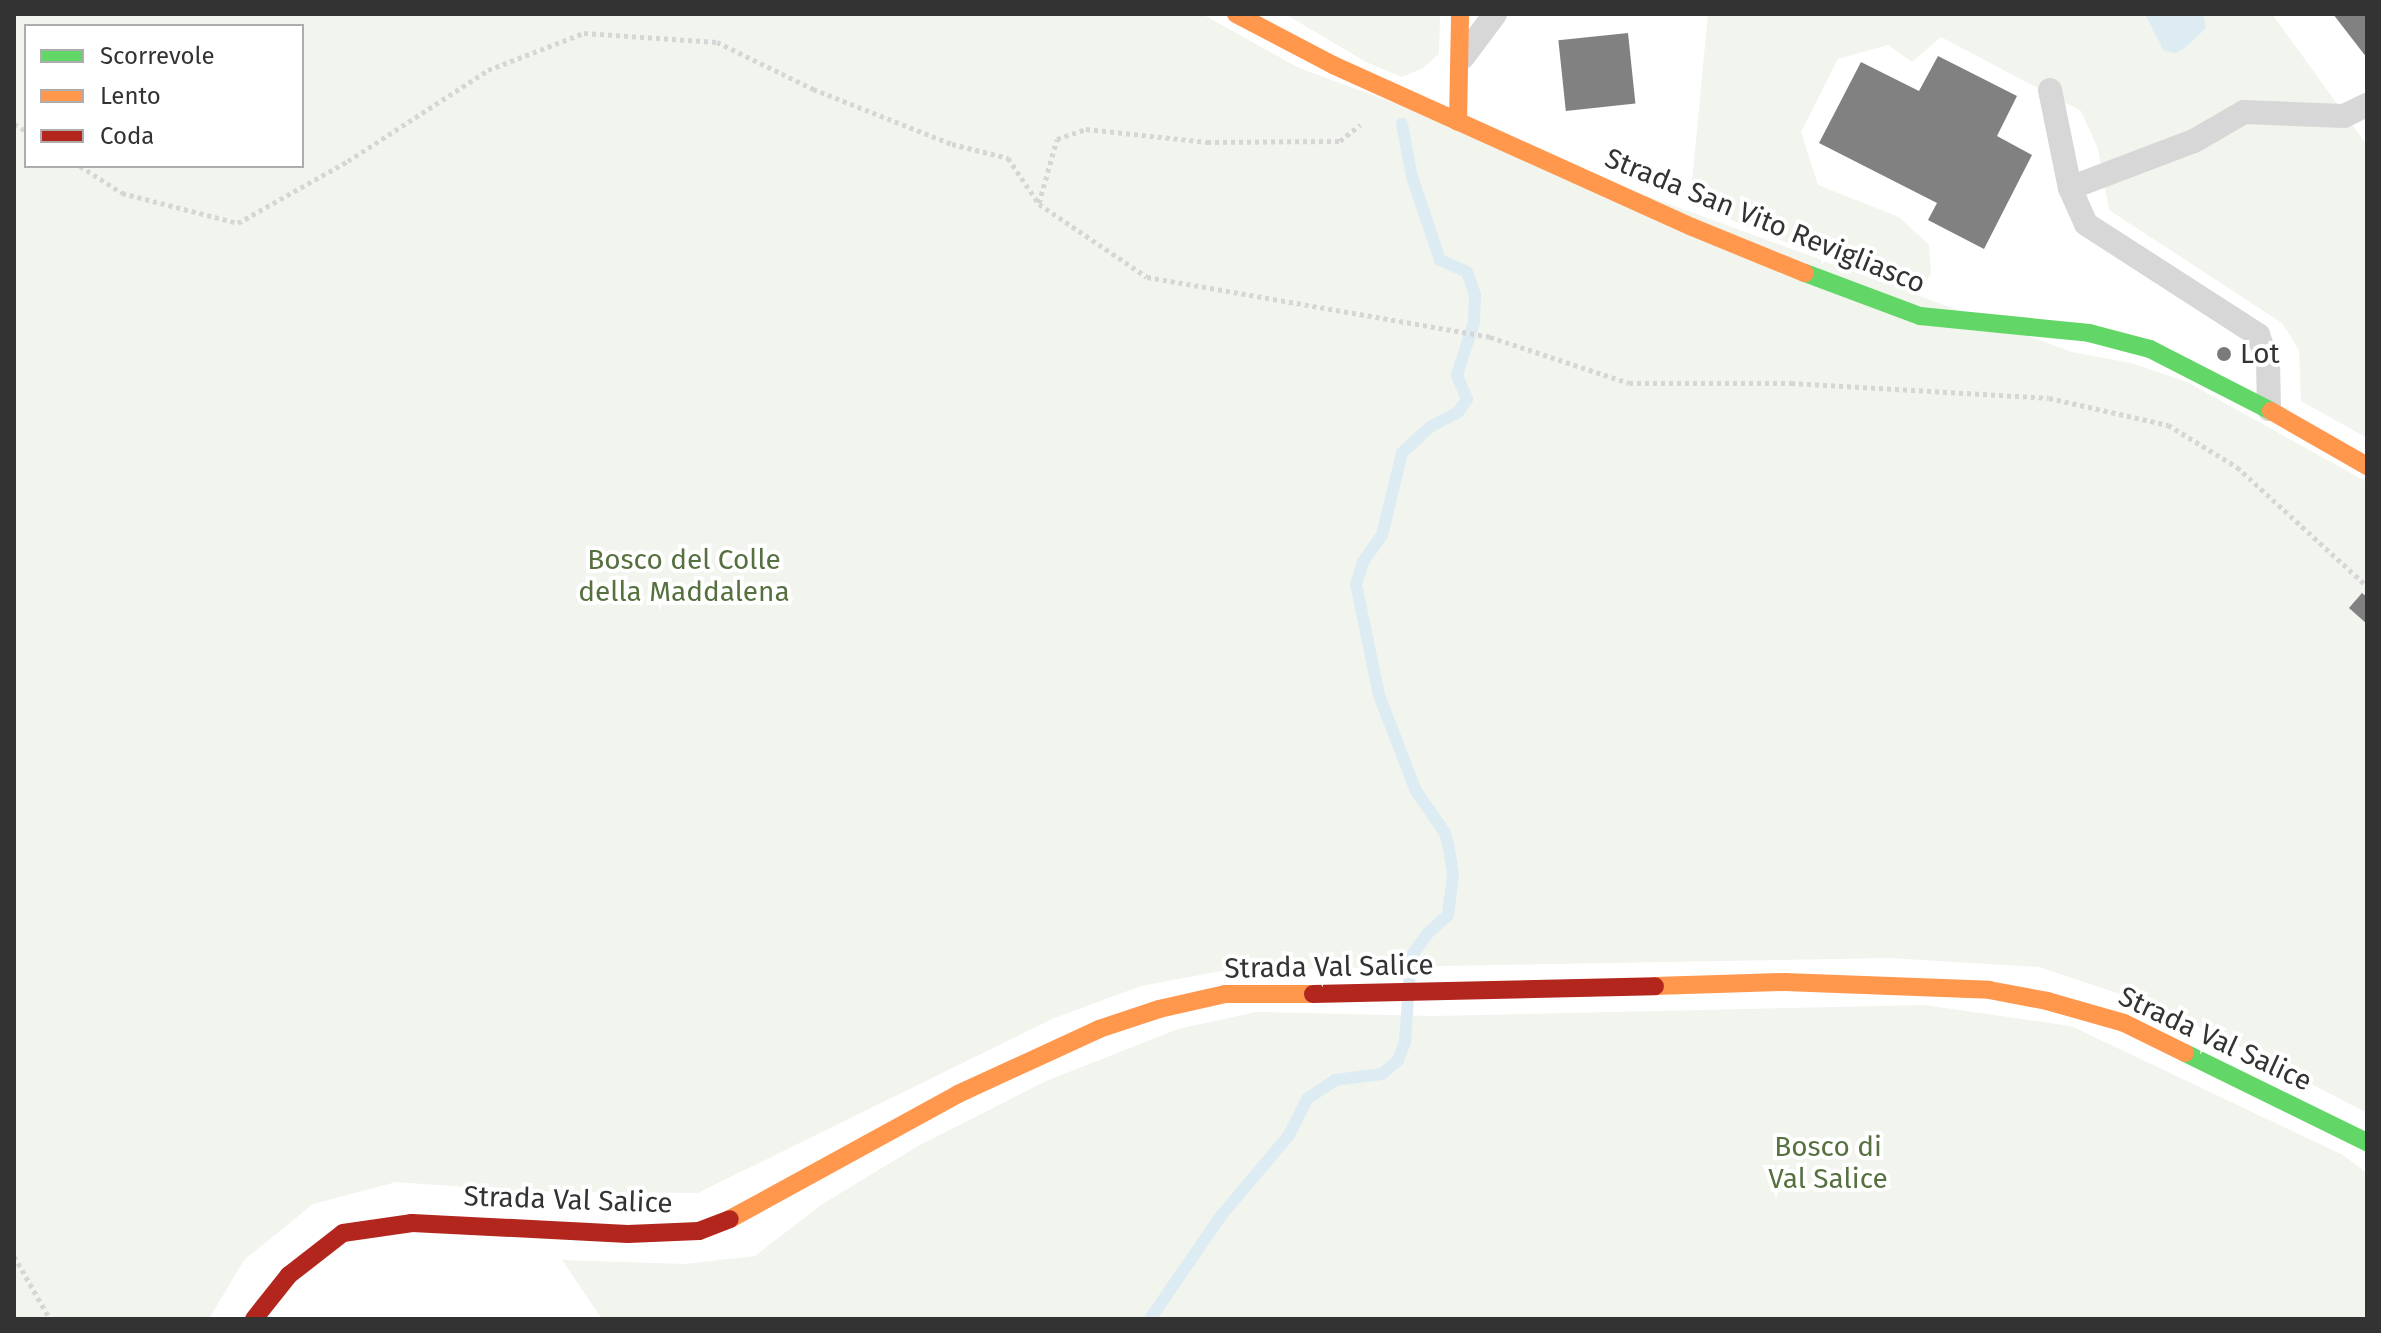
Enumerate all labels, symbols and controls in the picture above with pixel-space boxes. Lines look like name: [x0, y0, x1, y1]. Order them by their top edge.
legend: [24, 24, 304, 168]
text: Scorrevole: [100, 42, 215, 70]
text: Lento: [100, 82, 161, 110]
text: Coda: [100, 122, 154, 150]
street label: Strada San Vito Revigliasco: [1600, 141, 1930, 301]
place label: Lot: [2240, 337, 2280, 371]
marker: Lot: [2215, 345, 2233, 363]
park label: Bosco del Colle della Maddalena: [578, 543, 790, 609]
street label: Strada Val Salice: [1224, 948, 1434, 986]
street label: Strada Val Salice: [2113, 980, 2317, 1098]
park label: Bosco di Val Salice: [1768, 1130, 1888, 1196]
street label: Strada Val Salice: [463, 1180, 673, 1220]

